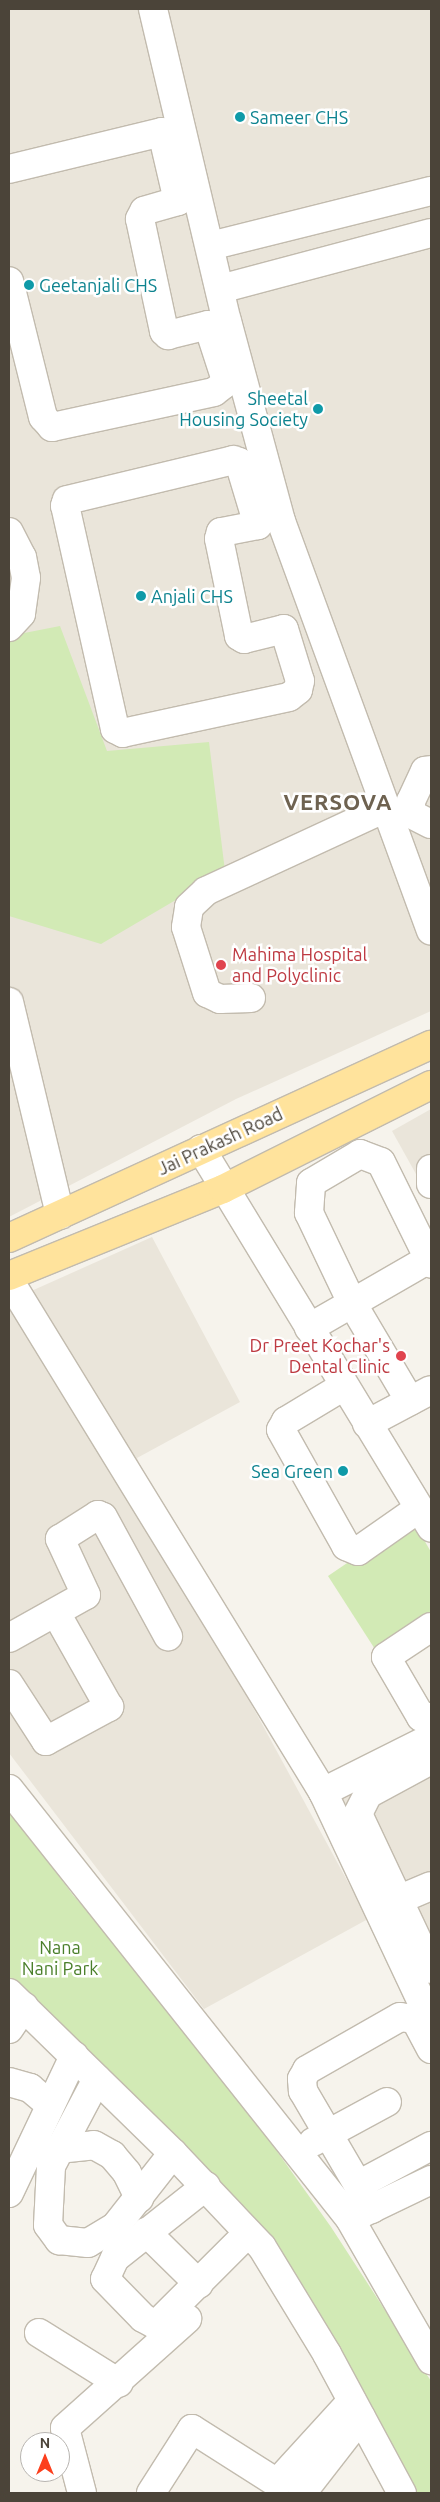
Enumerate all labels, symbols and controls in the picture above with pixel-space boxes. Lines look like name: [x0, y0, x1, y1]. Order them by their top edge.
place label: Sameer CHS: [250, 106, 348, 128]
marker: Sameer CHS: [234, 111, 246, 123]
place label: Geetanjali CHS: [39, 274, 157, 296]
marker: Geetanjali CHS: [23, 279, 35, 291]
place label: Sheetal Housing Society: [179, 388, 308, 430]
marker: Sheetal Housing Society: [312, 403, 324, 415]
place label: Anjali CHS: [151, 585, 233, 607]
marker: Anjali CHS: [135, 590, 147, 602]
district label: VERSOVA: [283, 789, 393, 815]
place label: Mahima Hospital and Polyclinic: [232, 944, 367, 986]
marker: Mahima Hospital and Polyclinic: [214, 958, 228, 972]
street label: Jai Prakash Road: [154, 1103, 286, 1179]
place label: Dr Preet Kochar's Dental Clinic: [250, 1335, 390, 1378]
marker: Dr Preet Kochar's Dental Clinic: [394, 1349, 408, 1363]
place label: Sea Green: [251, 1460, 333, 1482]
marker: Sea Green: [337, 1465, 349, 1477]
park label: Nana Nani Park: [22, 1937, 98, 1980]
north arrow: [20, 2432, 70, 2482]
text: N: [40, 2435, 50, 2451]

